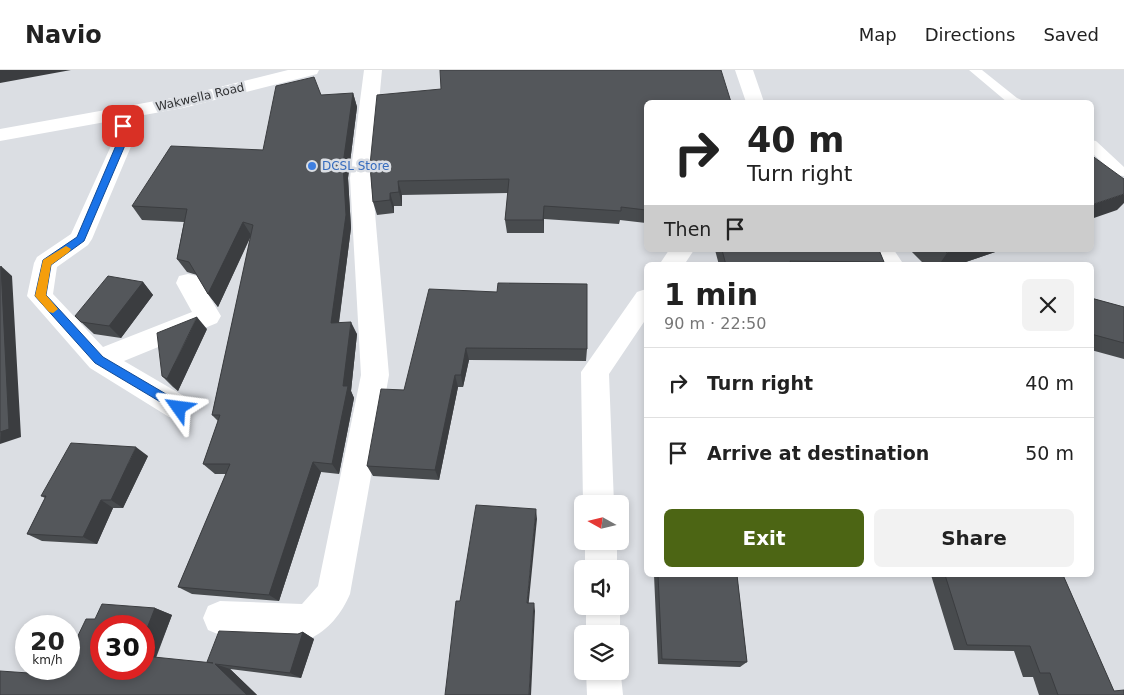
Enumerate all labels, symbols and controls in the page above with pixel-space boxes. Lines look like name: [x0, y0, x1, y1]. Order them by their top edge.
text: Navio: [25, 21, 102, 49]
text: Map: [859, 24, 897, 45]
text: Directions: [925, 24, 1015, 45]
text: Saved: [1043, 24, 1099, 45]
street label: Wakwella Road: [154, 80, 246, 114]
pin: [102, 105, 144, 147]
icon: arrive: [109, 112, 137, 140]
icon: right: [664, 120, 729, 185]
text: 40 m: [747, 120, 844, 160]
place label: DCSL Store: [322, 159, 389, 173]
marker: DCSL Store: [306, 160, 318, 172]
text: Turn right: [747, 161, 852, 186]
icon: arrive: [721, 215, 749, 243]
text: Then: [664, 218, 711, 240]
text: 1 min: [664, 277, 758, 312]
button: close: [1022, 279, 1074, 331]
text: 90 m · 22:50: [664, 314, 766, 333]
icon: right: [664, 369, 692, 397]
text: Turn right: [707, 372, 813, 394]
text: 40 m: [1025, 372, 1074, 394]
position arrow: [152, 381, 204, 433]
icon: arrive: [664, 439, 692, 467]
text: Arrive at destination: [707, 442, 929, 464]
text: 50 m: [1025, 442, 1074, 464]
north arrow: [574, 495, 629, 550]
map controls: [574, 495, 629, 680]
button: Exit: [664, 509, 864, 567]
button: Share: [874, 509, 1074, 567]
button: sound: [574, 560, 629, 615]
speed limit sign: 30: [90, 615, 155, 680]
button: layers: [574, 625, 629, 680]
text: 20: [30, 627, 65, 656]
text: km/h: [32, 653, 63, 667]

